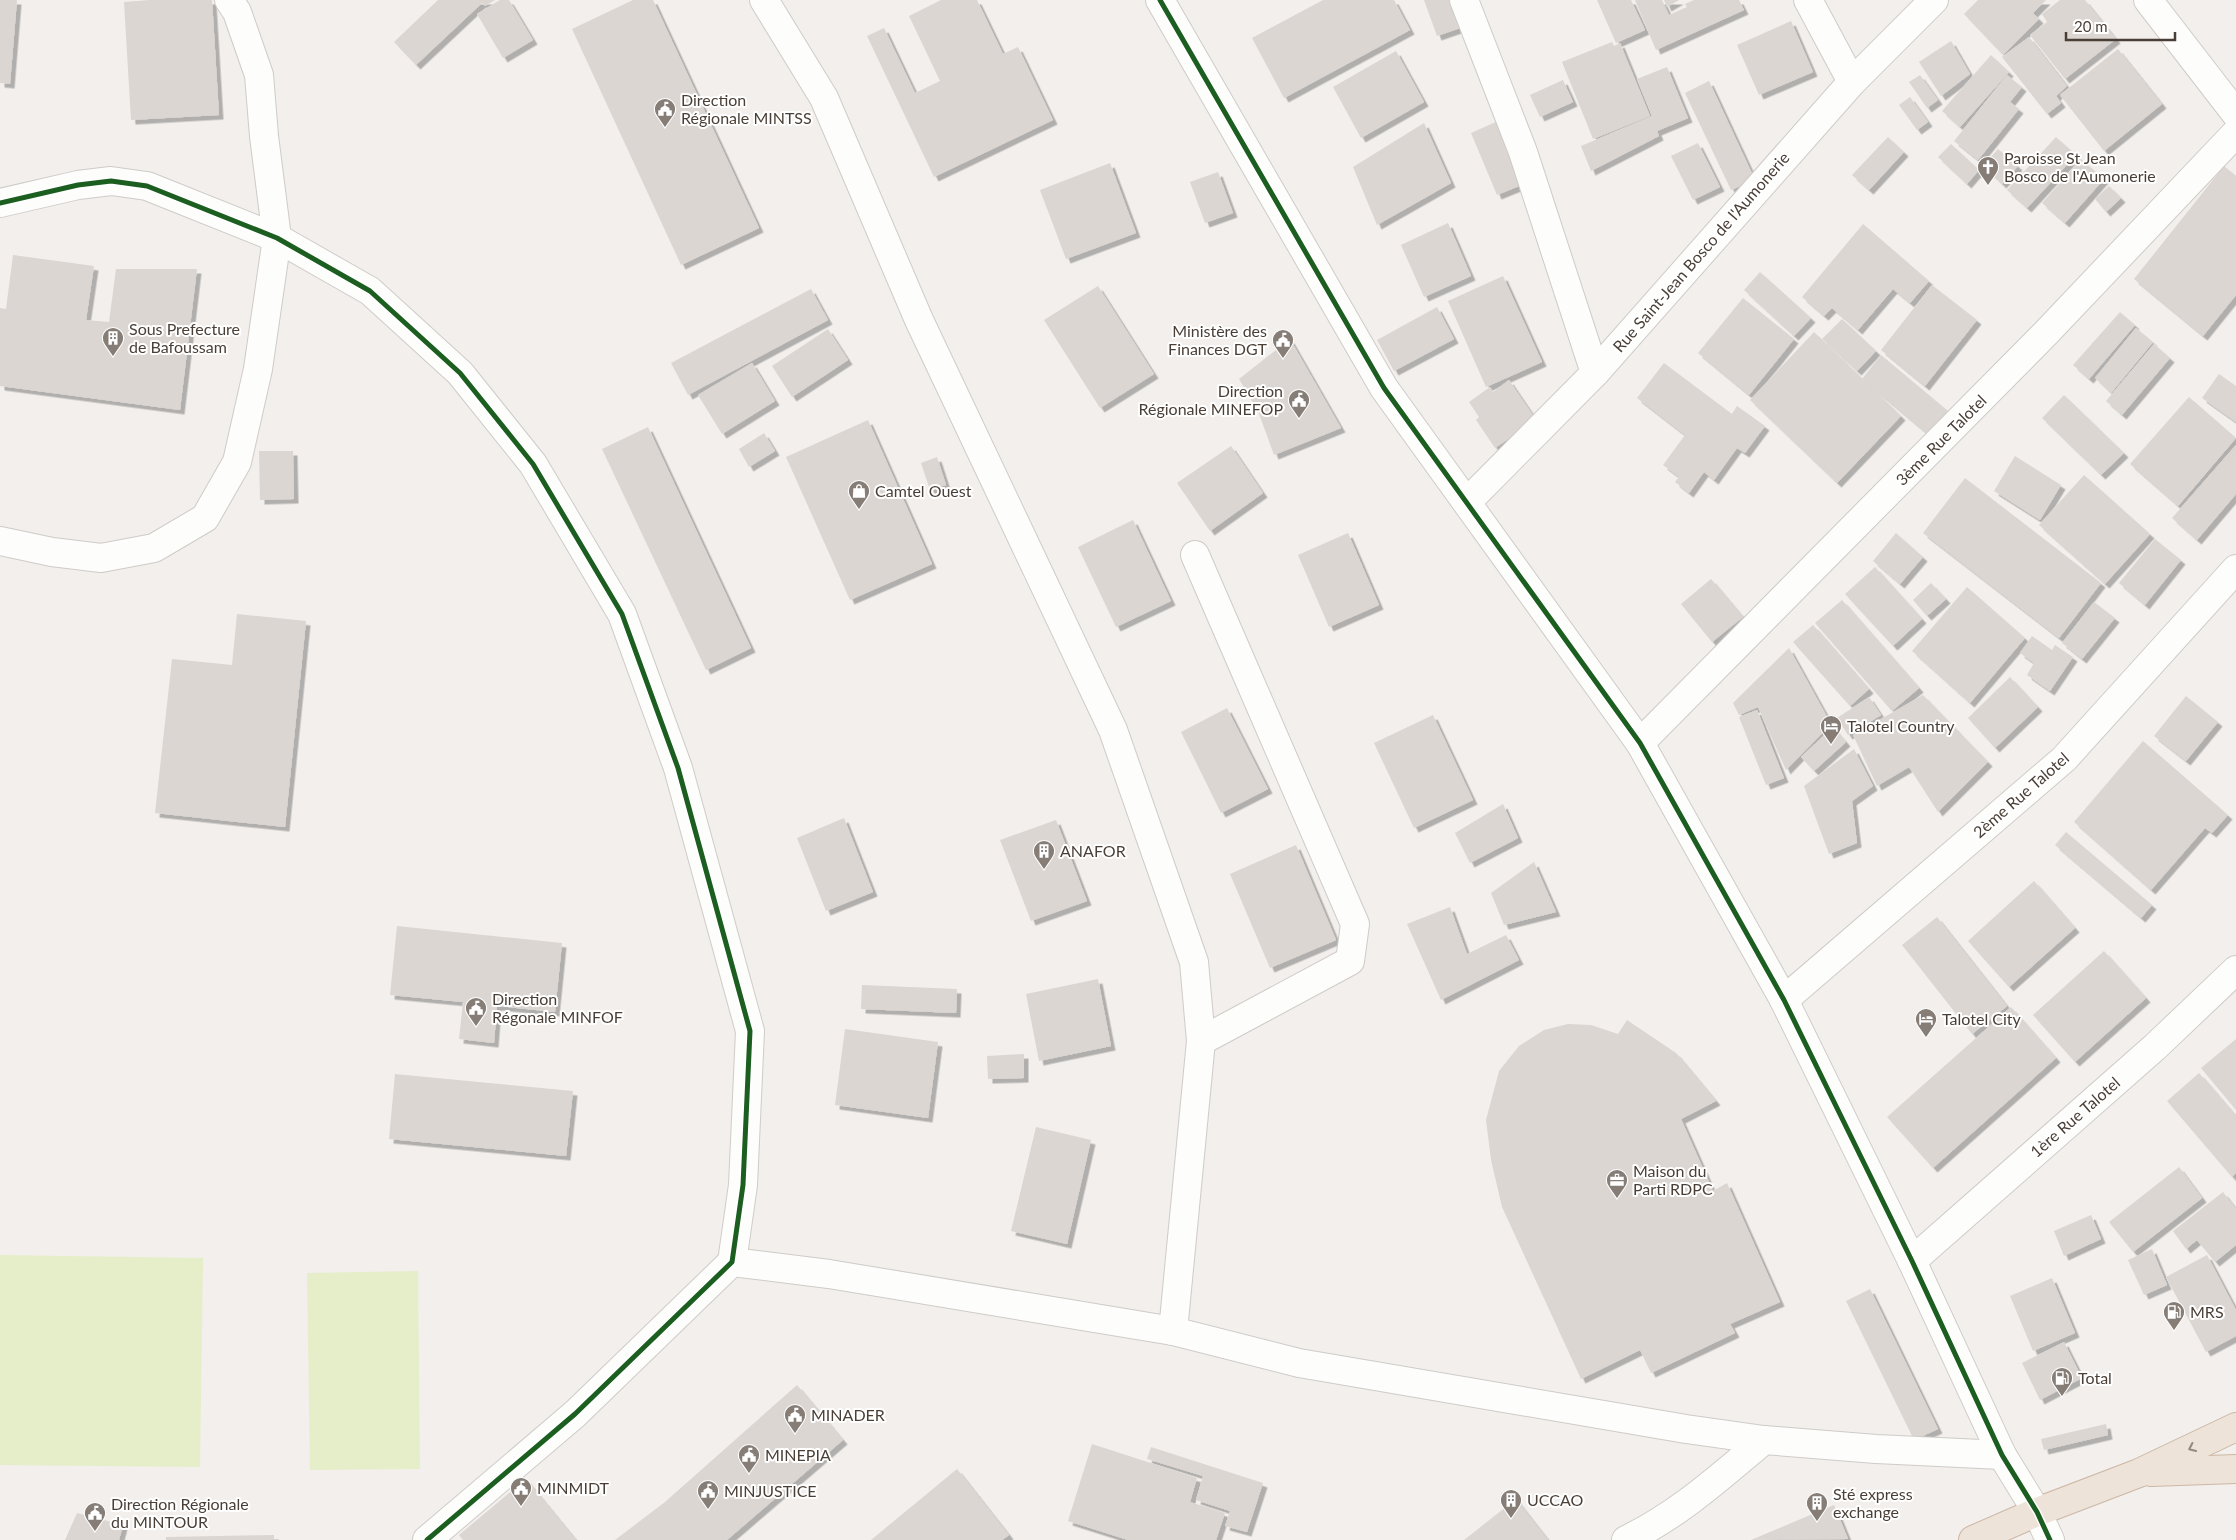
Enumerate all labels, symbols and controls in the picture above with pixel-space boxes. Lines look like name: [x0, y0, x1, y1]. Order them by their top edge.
scale bar: [2066, 10, 2175, 42]
text: 20 m: [2074, 17, 2108, 35]
place label: Direction Régionale MINTSS: [681, 90, 812, 127]
public building icon: Direction Régionale MINTSS: [653, 97, 677, 128]
street label: Rue Saint-Jean Bosco de l'Aumonerie: [1609, 148, 1793, 356]
place label: Paroisse St Jean Bosco de l'Aumonerie: [2004, 148, 2156, 185]
church icon: Paroisse St Jean Bosco de l'Aumonerie: [1976, 155, 2000, 186]
place label: Sous Prefecture de Bafoussam: [129, 319, 240, 356]
place label: Ministère des Finances DGT: [1168, 321, 1268, 358]
building icon: Sous Prefecture de Bafoussam: [101, 326, 125, 357]
public building icon: Ministère des Finances DGT: [1271, 328, 1295, 359]
place label: Direction Régionale MINEFOP: [1138, 381, 1283, 418]
public building icon: Direction Régionale MINEFOP: [1287, 388, 1311, 419]
street label: 3ème Rue Talotel: [1891, 390, 1990, 489]
shop icon: Camtel Ouest: [847, 479, 871, 510]
place label: Camtel Ouest: [875, 481, 972, 500]
hotel icon: Talotel Country: [1819, 714, 1843, 745]
place label: Talotel Country: [1847, 716, 1955, 735]
street label: 2ème Rue Talotel: [1969, 748, 2072, 841]
building icon: ANAFOR: [1032, 839, 1056, 870]
place label: ANAFOR: [1060, 841, 1126, 860]
place label: Direction Régonale MINFOF: [492, 989, 623, 1026]
public building icon: Direction Régonale MINFOF: [464, 996, 488, 1027]
hotel icon: Talotel City: [1914, 1007, 1938, 1038]
place label: Talotel City: [1942, 1009, 2022, 1028]
street label: 1ère Rue Talotel: [2026, 1072, 2123, 1161]
place label: Maison du Parti RDPC: [1633, 1161, 1713, 1198]
office icon: Maison du Parti RDPC: [1605, 1168, 1629, 1199]
fuel station icon: MRS: [2162, 1300, 2186, 1331]
place label: MRS: [2190, 1302, 2224, 1321]
fuel station icon: Total: [2050, 1366, 2074, 1397]
place label: Total: [2078, 1368, 2112, 1387]
public building icon: MINADER: [783, 1403, 807, 1434]
place label: MINADER: [811, 1405, 885, 1424]
one-way arrow: [2188, 1442, 2197, 1452]
public building icon: MINEPIA: [737, 1443, 761, 1474]
place label: MINEPIA: [765, 1445, 831, 1464]
public building icon: MINMIDT: [509, 1476, 533, 1507]
place label: MINMIDT: [537, 1478, 610, 1497]
public building icon: MINJUSTICE: [696, 1479, 720, 1510]
place label: MINJUSTICE: [724, 1481, 817, 1500]
place label: Sté express exchange: [1833, 1484, 1913, 1521]
building icon: UCCAO: [1499, 1488, 1523, 1519]
place label: UCCAO: [1527, 1490, 1583, 1509]
building icon: Sté express exchange: [1805, 1491, 1829, 1522]
place label: Direction Régionale du MINTOUR: [111, 1494, 249, 1531]
public building icon: Direction Régionale du MINTOUR: [83, 1501, 107, 1532]

